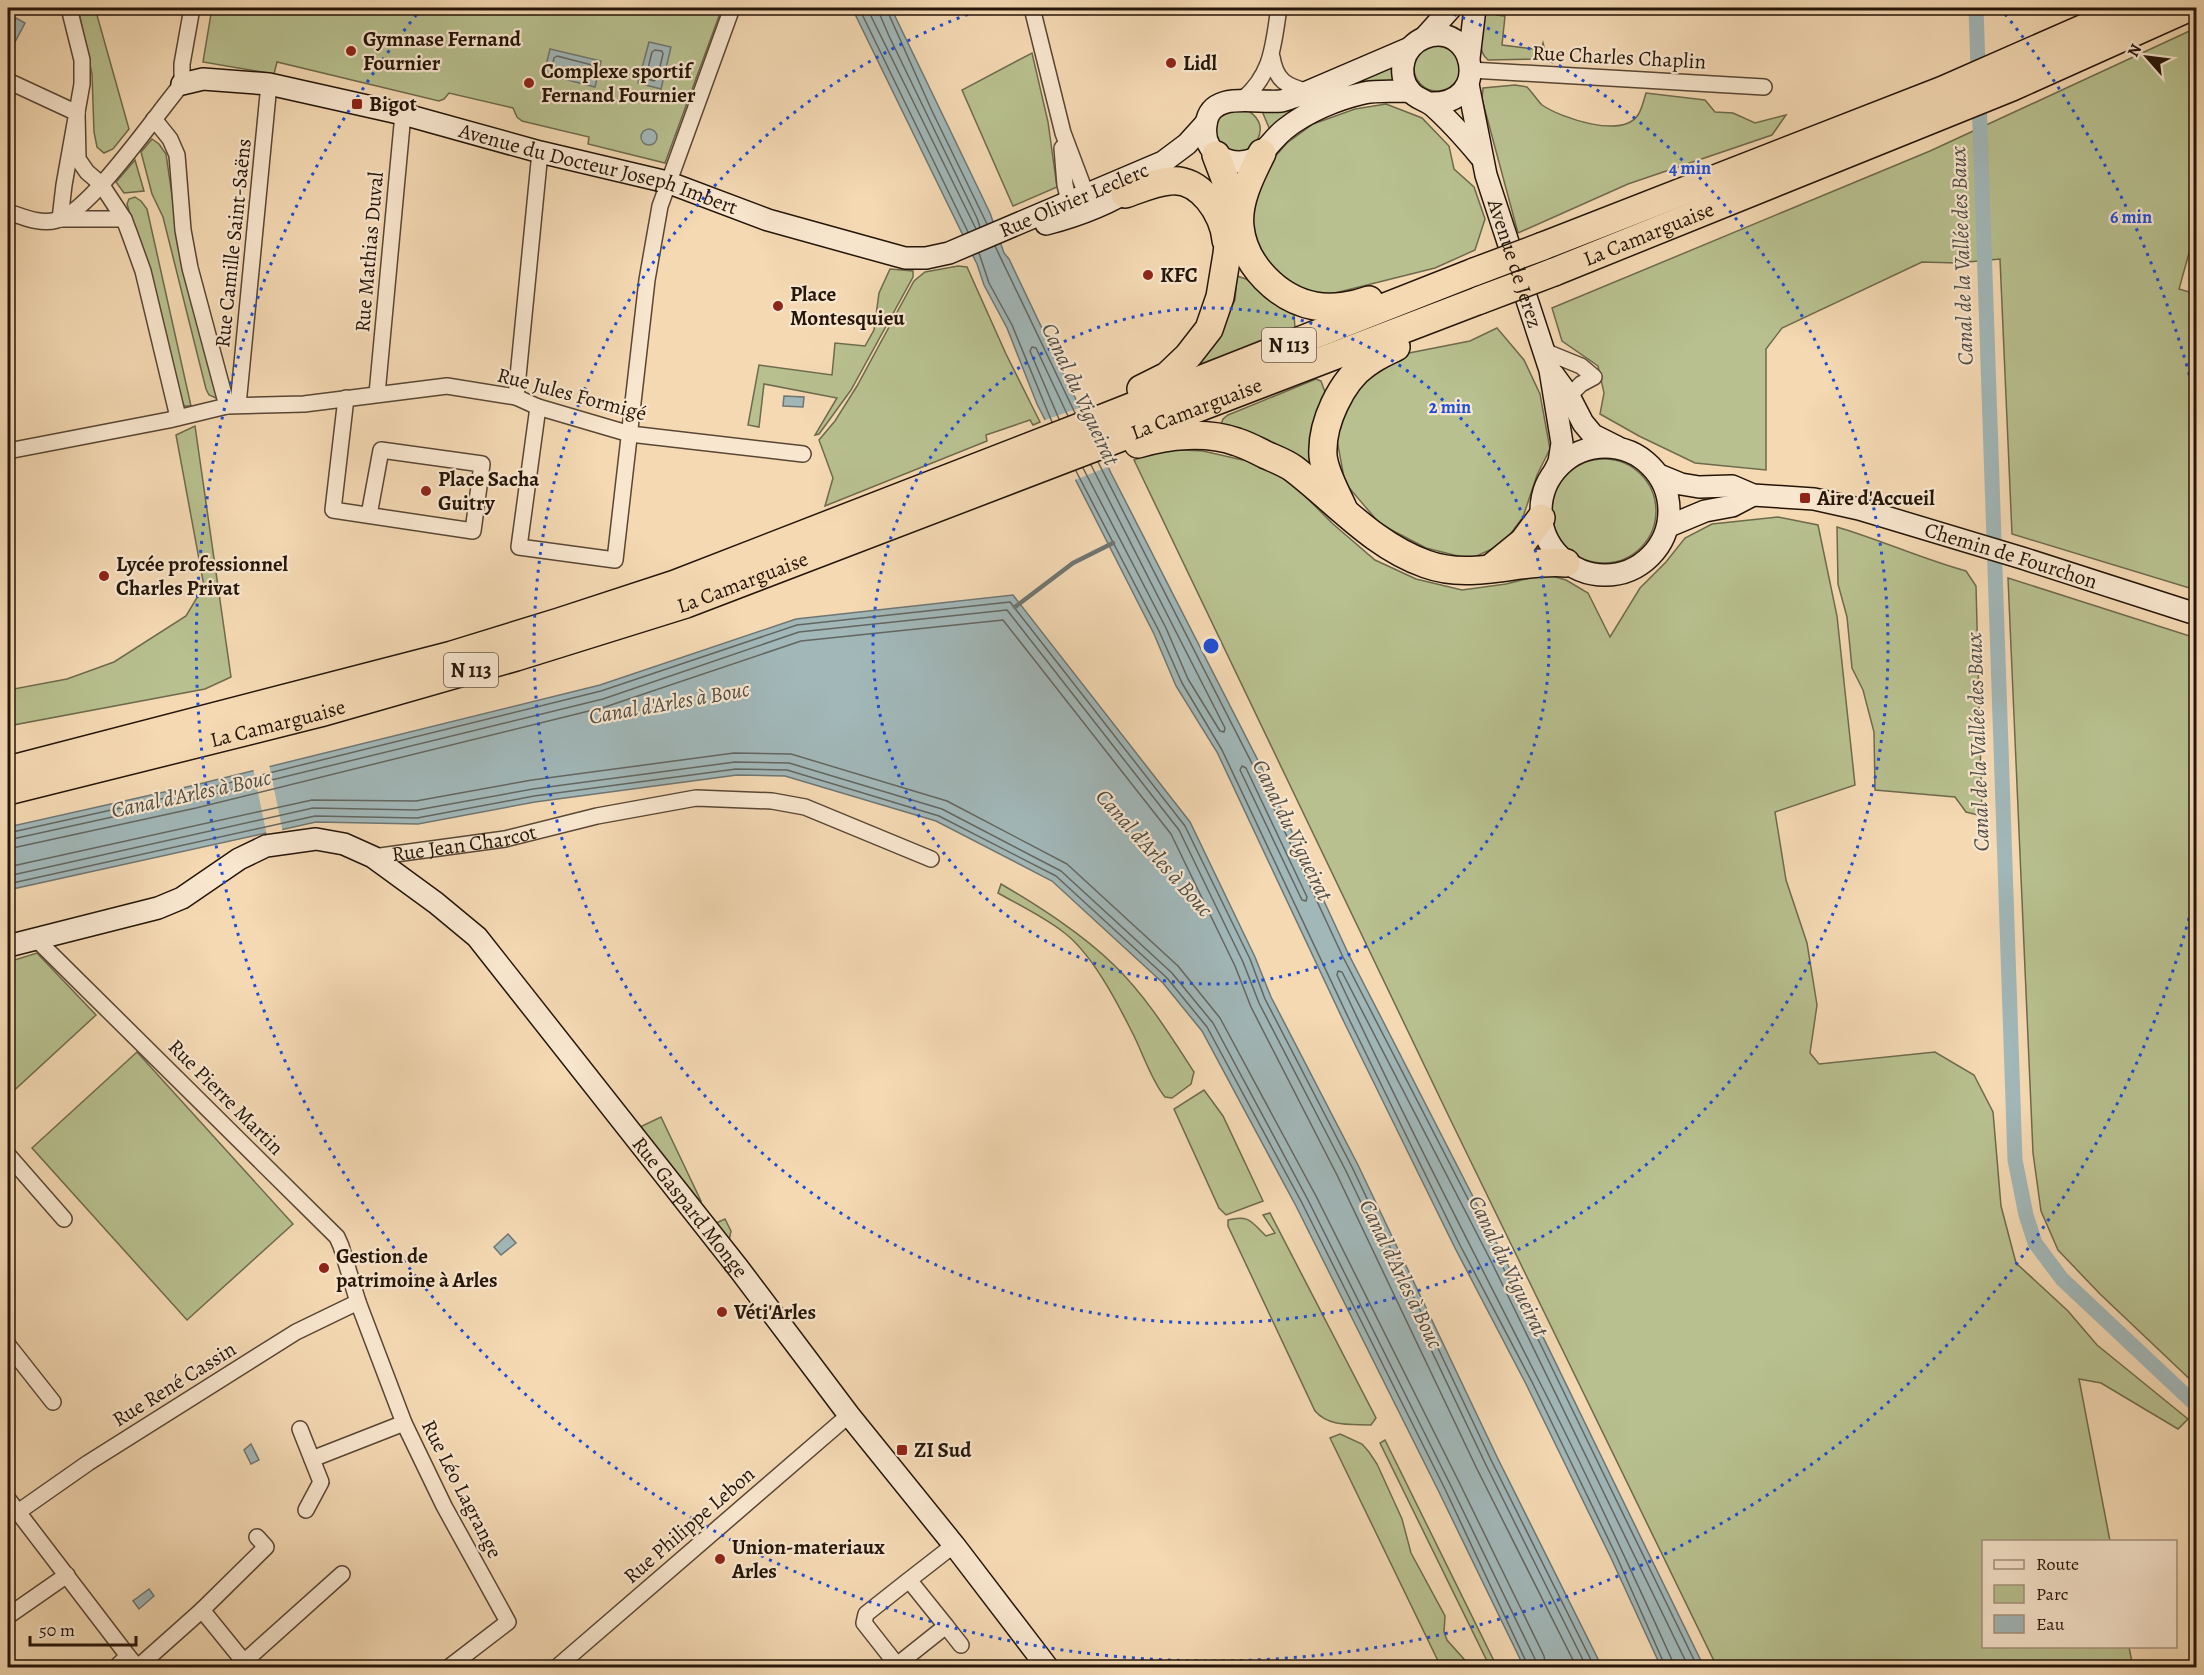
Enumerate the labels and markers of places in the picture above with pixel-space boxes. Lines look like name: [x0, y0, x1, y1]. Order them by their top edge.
place label: Gymnase Fernand Fournier: [363, 25, 522, 77]
marker: Gymnase Fernand Fournier: [344, 44, 358, 58]
place label: Lidl: [1183, 49, 1218, 77]
marker: Lidl: [1164, 56, 1178, 70]
place label: Complexe sportif Fernand Fournier: [541, 57, 696, 109]
marker: Complexe sportif Fernand Fournier: [522, 76, 536, 90]
place label: Bigot: [369, 90, 417, 118]
marker: Bigot: [350, 97, 364, 111]
place label: KFC: [1160, 261, 1198, 289]
marker: KFC: [1141, 268, 1155, 282]
place label: Place Montesquieu: [790, 280, 905, 332]
marker: Place Montesquieu: [771, 299, 785, 313]
place label: Place Sacha Guitry: [438, 465, 540, 517]
marker: Place Sacha Guitry: [419, 484, 433, 498]
place label: Aire d'Accueil: [1816, 484, 1935, 512]
marker: Aire d'Accueil: [1798, 491, 1812, 505]
place label: Lycée professionnel Charles Privat: [116, 550, 289, 602]
marker: Lycée professionnel Charles Privat: [97, 569, 111, 583]
centre of rings: [1201, 636, 1221, 656]
place label: Gestion de patrimoine à Arles: [336, 1242, 498, 1294]
marker: Gestion de patrimoine à Arles: [317, 1261, 331, 1275]
place label: Véti'Arles: [733, 1298, 816, 1326]
marker: Véti'Arles: [715, 1305, 729, 1319]
place label: ZI Sud: [914, 1436, 972, 1464]
marker: ZI Sud: [895, 1443, 909, 1457]
place label: Union-materiaux Arles: [731, 1533, 885, 1585]
marker: Union-materiaux Arles: [713, 1552, 727, 1566]

